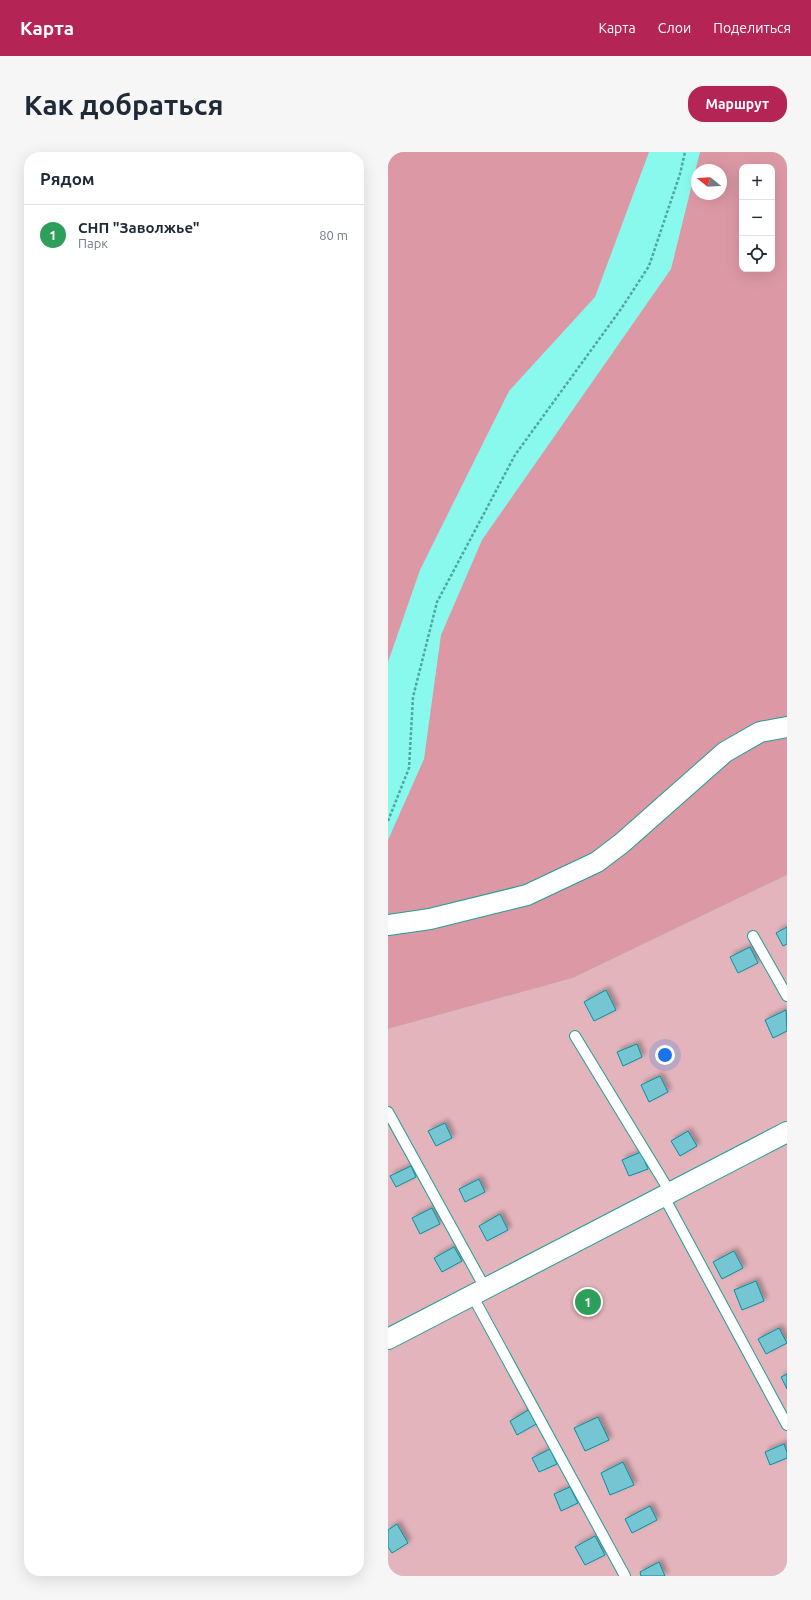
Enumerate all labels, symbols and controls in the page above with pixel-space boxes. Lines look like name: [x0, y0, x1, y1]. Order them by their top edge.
text: Карта: [20, 17, 74, 39]
text: Карта: [598, 20, 636, 36]
text: Слои: [658, 20, 691, 36]
text: Поделиться: [713, 20, 791, 36]
button: Маршрут: [688, 86, 787, 122]
text: Как добраться: [24, 89, 223, 120]
north arrow: [691, 164, 727, 200]
map controls: [739, 164, 775, 272]
button: +: [739, 164, 775, 200]
text: Рядом: [40, 169, 95, 188]
button: −: [739, 200, 775, 236]
text: СНП "Заволжье": [78, 219, 199, 236]
text: 1: [49, 228, 57, 242]
text: 80 m: [319, 228, 348, 242]
text: Парк: [78, 236, 108, 250]
button: locate: [739, 236, 775, 272]
your location: [655, 1045, 675, 1065]
pin: 1: [575, 1287, 601, 1317]

